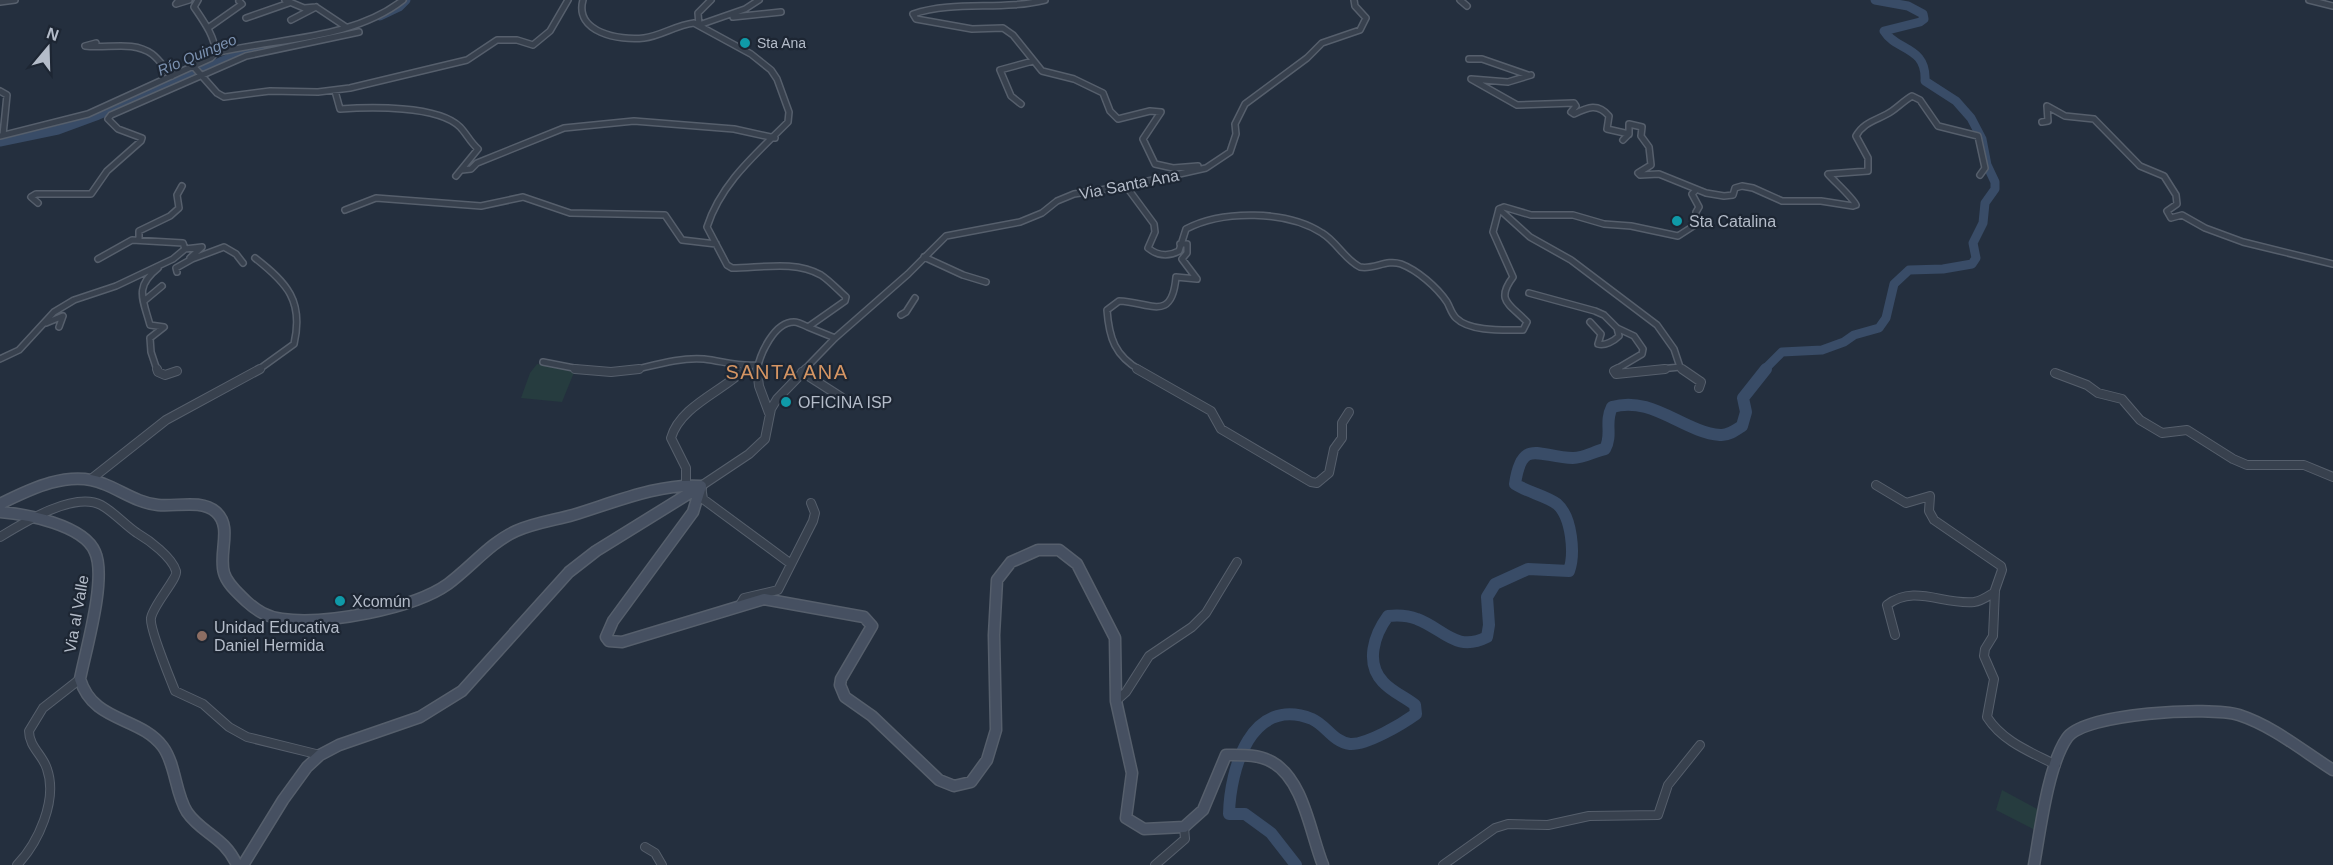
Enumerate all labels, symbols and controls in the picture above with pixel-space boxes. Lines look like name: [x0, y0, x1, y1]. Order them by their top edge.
north arrow: [18, 18, 78, 78]
text: N: [44, 24, 61, 44]
water label: Río Quingeo: [155, 30, 239, 79]
place label: Sta Ana: [757, 35, 806, 51]
marker: Sta Ana: [738, 36, 752, 50]
street label: Via Santa Ana: [1078, 166, 1180, 202]
place label: Sta Catalina: [1689, 213, 1776, 230]
marker: Sta Catalina: [1670, 214, 1684, 228]
district label: SANTA ANA: [725, 361, 849, 383]
place label: OFICINA ISP: [798, 394, 892, 411]
marker: OFICINA ISP: [779, 395, 793, 409]
street label: Via al Valle: [61, 574, 92, 654]
place label: Xcomún: [352, 593, 411, 610]
marker: Xcomún: [333, 594, 347, 608]
place label: Unidad Educativa Daniel Hermida: [214, 619, 340, 654]
marker: Unidad Educativa Daniel Hermida: [195, 629, 209, 643]

